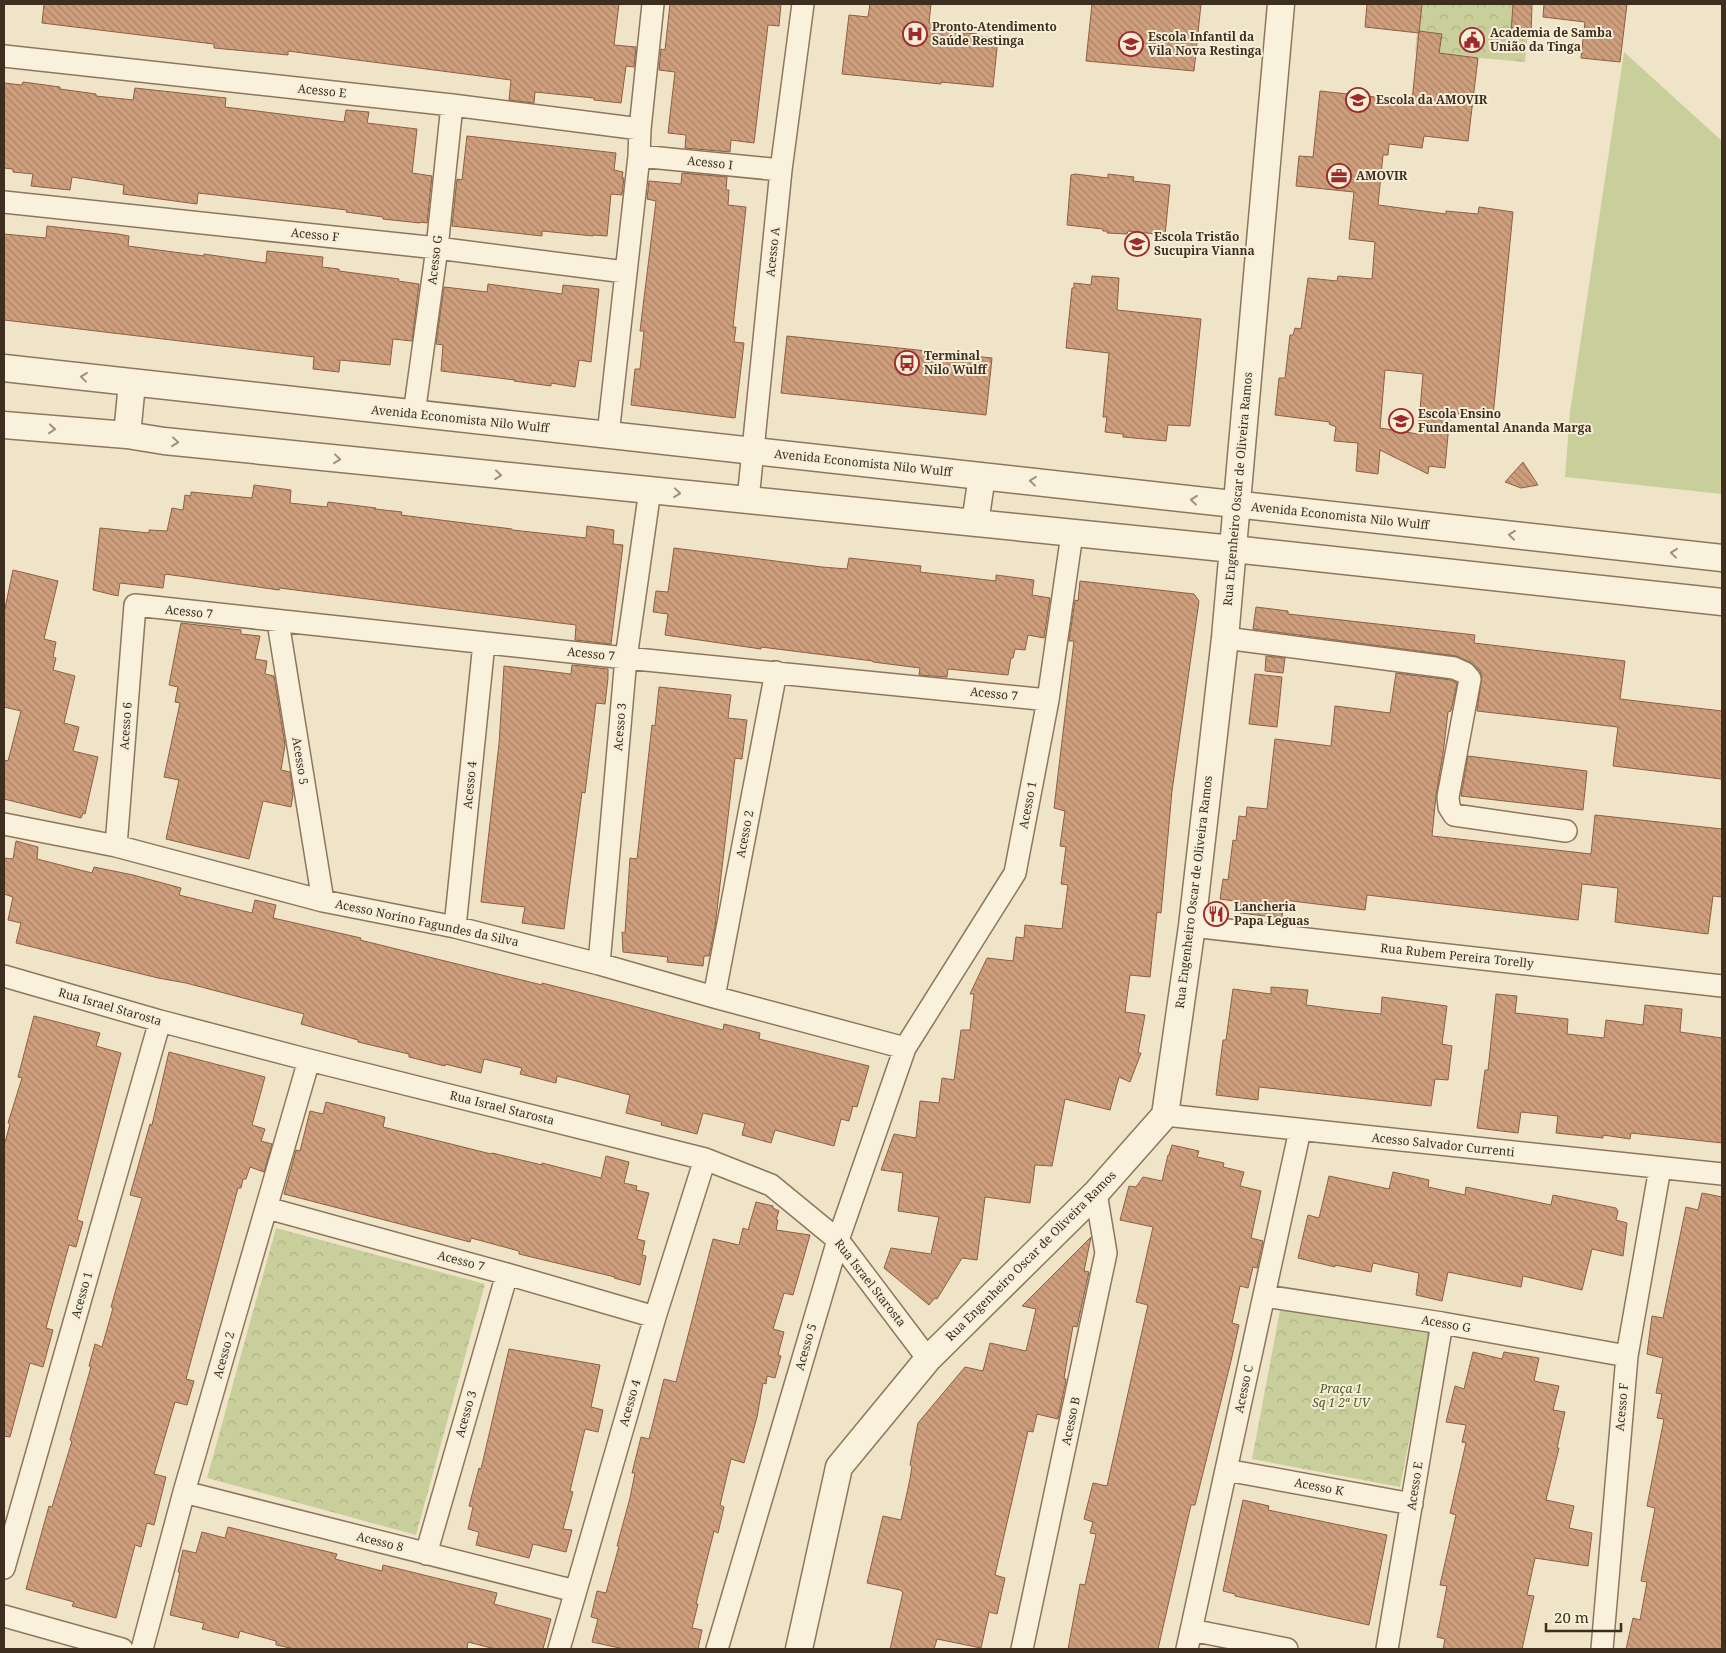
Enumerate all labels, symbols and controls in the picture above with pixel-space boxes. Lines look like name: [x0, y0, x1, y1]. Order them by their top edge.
place label: Pronto-Atendimento Saúde Restinga: [932, 18, 1057, 49]
hospital icon: Pronto-Atendimento Saúde Restinga: [902, 21, 928, 47]
place label: Academia de Samba União da Tinga: [1490, 24, 1612, 55]
public building icon: Academia de Samba União da Tinga: [1459, 27, 1485, 53]
place label: Escola Infantil da Vila Nova Restinga: [1148, 28, 1262, 59]
school or university icon: Escola Infantil da Vila Nova Restinga: [1118, 31, 1144, 57]
street label: Acesso E: [297, 79, 347, 102]
school or university icon: Escola da AMOVIR: [1345, 87, 1371, 113]
place label: Escola da AMOVIR: [1376, 91, 1488, 108]
street label: Acesso I: [686, 152, 734, 173]
office icon: AMOVIR: [1326, 163, 1352, 189]
place label: AMOVIR: [1356, 167, 1408, 184]
street label: Acesso F: [290, 224, 340, 245]
street label: Acesso A: [761, 226, 784, 278]
place label: Escola Tristão Sucupira Vianna: [1154, 228, 1255, 259]
school or university icon: Escola Tristão Sucupira Vianna: [1124, 231, 1150, 257]
street label: Acesso G: [423, 234, 446, 286]
place label: Terminal Nilo Wulff: [924, 347, 988, 378]
bus stop icon: Terminal Nilo Wulff: [894, 350, 920, 376]
street label: Rua Engenheiro Oscar de Oliveira Ramos: [1219, 371, 1256, 607]
one-way arrow: [80, 372, 88, 383]
street label: Avenida Economista Nilo Wulff: [370, 401, 551, 436]
place label: Escola Ensino Fundamental Ananda Marga: [1418, 405, 1592, 436]
school or university icon: Escola Ensino Fundamental Ananda Marga: [1388, 408, 1414, 434]
one-way arrow: [49, 423, 57, 434]
one-way arrow: [171, 436, 179, 447]
street label: Avenida Economista Nilo Wulff: [773, 445, 954, 480]
one-way arrow: [333, 453, 341, 464]
one-way arrow: [495, 469, 503, 480]
one-way arrow: [1028, 476, 1036, 487]
one-way arrow: [674, 487, 682, 498]
one-way arrow: [1190, 495, 1198, 506]
street label: Avenida Economista Nilo Wulff: [1250, 498, 1431, 533]
one-way arrow: [1508, 530, 1516, 541]
one-way arrow: [1669, 548, 1677, 559]
street label: Acesso 7: [164, 601, 214, 623]
street label: Acesso 7: [566, 643, 616, 665]
street label: Acesso 7: [969, 683, 1019, 705]
street label: Acesso 6: [115, 701, 136, 751]
street label: Acesso 3: [609, 702, 630, 752]
street label: Acesso 5: [288, 736, 313, 786]
street label: Acesso 4: [459, 760, 481, 810]
street label: Rua Engenheiro Oscar de Oliveira Ramos: [1171, 774, 1216, 1009]
street label: Acesso 1: [1015, 780, 1040, 830]
street label: Acesso 2: [732, 809, 757, 859]
street label: Acesso Norino Fagundes da Silva: [334, 895, 521, 950]
place label: Lancheria Papa Leguas: [1234, 898, 1310, 929]
restaurant icon: Lancheria Papa Leguas: [1203, 901, 1229, 927]
street label: Rua Rubem Pereira Torelly: [1380, 939, 1535, 972]
street label: Rua Israel Starosta: [56, 984, 164, 1030]
street label: Rua Israel Starosta: [448, 1086, 556, 1129]
street label: Acesso Salvador Currenti: [1371, 1129, 1516, 1160]
street label: Rua Engenheiro Oscar de Oliveira Ramos: [942, 1167, 1120, 1345]
street label: Rua Israel Starosta: [831, 1235, 910, 1330]
street label: Acesso 7: [436, 1246, 487, 1275]
street label: Acesso 1: [67, 1269, 96, 1320]
street label: Acesso G: [1420, 1311, 1473, 1336]
street label: Acesso 5: [791, 1321, 820, 1372]
street label: Acesso 2: [209, 1329, 238, 1380]
street label: Acesso C: [1230, 1363, 1257, 1415]
street label: Acesso 4: [615, 1377, 644, 1428]
park label: Praça 1 Sq 1 2ª UV: [1312, 1380, 1372, 1411]
street label: Acesso F: [1611, 1382, 1632, 1432]
street label: Acesso 3: [451, 1388, 480, 1439]
street label: Acesso B: [1057, 1395, 1084, 1447]
street label: Acesso E: [1402, 1460, 1427, 1511]
street label: Acesso K: [1293, 1473, 1346, 1500]
street label: Acesso 8: [355, 1527, 406, 1556]
scale bar: [1546, 1600, 1621, 1632]
text: 20 m: [1554, 1607, 1589, 1627]

